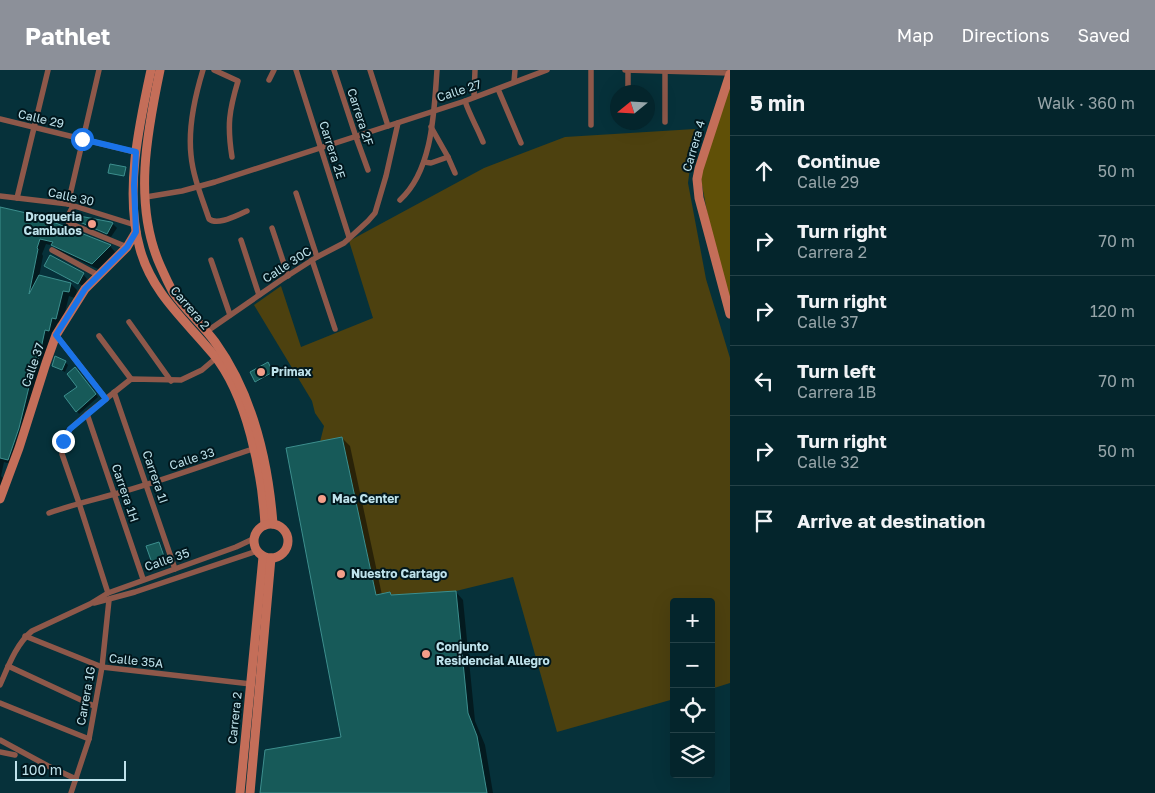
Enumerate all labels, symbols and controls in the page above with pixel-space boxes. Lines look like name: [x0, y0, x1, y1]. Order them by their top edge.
text: Pathlet: [25, 21, 110, 50]
text: Map: [897, 24, 933, 46]
text: Directions: [961, 24, 1049, 46]
text: Saved: [1077, 24, 1130, 46]
street label: Calle 27: [435, 76, 483, 105]
north arrow: [610, 85, 655, 130]
street label: Carrera 2F: [344, 86, 377, 148]
text: 5 min: [750, 90, 805, 116]
text: Walk · 360 m: [1037, 93, 1135, 113]
street label: Calle 29: [17, 106, 66, 131]
street label: Carrera 4: [679, 118, 708, 173]
street label: Carrera 2E: [316, 119, 349, 181]
route start: [71, 128, 94, 151]
text: Continue: [797, 149, 880, 172]
icon: ahead: [750, 157, 778, 185]
text: 50 m: [1098, 161, 1135, 181]
text: Calle 29: [797, 172, 859, 192]
street label: Calle 30: [47, 184, 96, 209]
place label: Drogueria Cambulos: [24, 209, 82, 238]
marker: Drogueria Cambulos: [86, 218, 98, 230]
text: Turn right: [797, 219, 887, 242]
icon: right: [750, 227, 778, 255]
text: 70 m: [1098, 231, 1135, 251]
text: Carrera 2: [797, 242, 867, 262]
street label: Calle 30C: [260, 243, 314, 286]
street label: Carrera 2: [168, 283, 213, 332]
text: Turn right: [797, 289, 887, 312]
icon: right: [750, 297, 778, 325]
text: 120 m: [1090, 301, 1135, 321]
text: Calle 37: [797, 312, 858, 332]
street label: Calle 37: [18, 341, 47, 389]
text: Turn left: [797, 359, 876, 382]
place label: Primax: [271, 364, 311, 379]
marker: Primax: [255, 366, 267, 378]
icon: left: [750, 367, 778, 395]
text: 70 m: [1098, 371, 1135, 391]
text: Carrera 1B: [797, 382, 876, 402]
text: Turn right: [797, 429, 887, 452]
route end: [52, 430, 75, 453]
icon: right: [750, 437, 778, 465]
text: 50 m: [1098, 441, 1135, 461]
street label: Calle 33: [167, 444, 216, 473]
street label: Carrera 1I: [139, 448, 172, 505]
text: Calle 32: [797, 452, 859, 472]
street label: Carrera 1H: [109, 462, 142, 524]
place label: Mac Center: [332, 491, 399, 506]
marker: Mac Center: [316, 493, 328, 505]
icon: arrive: [750, 507, 778, 535]
text: Arrive at destination: [797, 509, 985, 532]
street label: Calle 35: [142, 545, 191, 574]
place label: Nuestro Cartago: [351, 566, 447, 581]
marker: Nuestro Cartago: [335, 568, 347, 580]
map controls: [670, 598, 715, 778]
button: +: [670, 598, 715, 643]
place label: Conjunto Residencial Allegro: [436, 639, 550, 668]
button: −: [670, 643, 715, 688]
marker: Conjunto Residencial Allegro: [420, 648, 432, 660]
street label: Calle 35A: [108, 650, 164, 671]
street label: Carrera 1G: [73, 665, 98, 727]
button: locate: [670, 688, 715, 733]
street label: Carrera 2: [224, 691, 245, 745]
button: layers: [670, 733, 715, 778]
scale bar: [15, 758, 126, 781]
text: 100 m: [22, 761, 62, 778]

